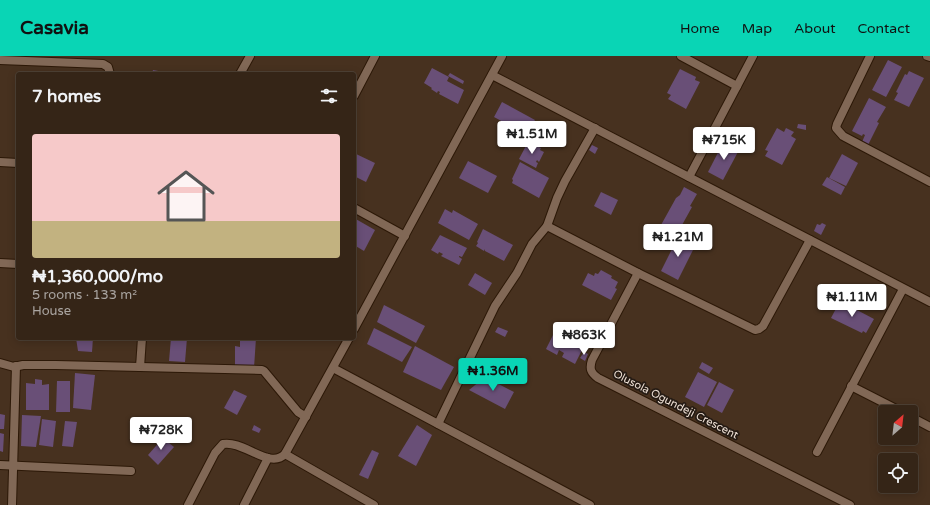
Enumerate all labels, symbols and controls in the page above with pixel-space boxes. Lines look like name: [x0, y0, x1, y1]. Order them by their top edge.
text: Casavia: [20, 17, 89, 39]
text: Home: [680, 20, 720, 37]
text: Map: [742, 20, 772, 37]
text: About: [794, 20, 836, 37]
text: Contact: [858, 20, 910, 37]
icon: filters: [318, 85, 340, 107]
text: 7 homes: [32, 86, 101, 107]
pin: ₦1.51M: [499, 121, 565, 155]
text: ₦1.51M: [506, 126, 558, 142]
pin: ₦715K: [696, 127, 752, 161]
text: ₦715K: [702, 132, 746, 148]
icon: home: [150, 160, 222, 232]
pin: ₦1.21M: [645, 224, 711, 258]
text: ₦1.21M: [652, 229, 704, 245]
text: ₦1,360,000/mo: [32, 266, 163, 287]
pin: ₦1.11M: [819, 284, 885, 318]
text: 5 rooms · 133 m²: [32, 287, 137, 303]
text: ₦1.11M: [826, 289, 878, 305]
text: House: [32, 303, 71, 319]
pin: ₦863K: [556, 322, 612, 356]
text: ₦863K: [562, 327, 606, 343]
pin: ₦1.36M: [460, 358, 526, 392]
text: ₦1.36M: [467, 363, 519, 379]
street label: Olusola Ogundeji Crescent: [611, 367, 740, 442]
north arrow: [878, 405, 918, 445]
map controls: [878, 405, 918, 493]
pin: ₦728K: [133, 417, 189, 451]
text: ₦728K: [139, 422, 183, 438]
button: locate: [878, 453, 918, 493]

